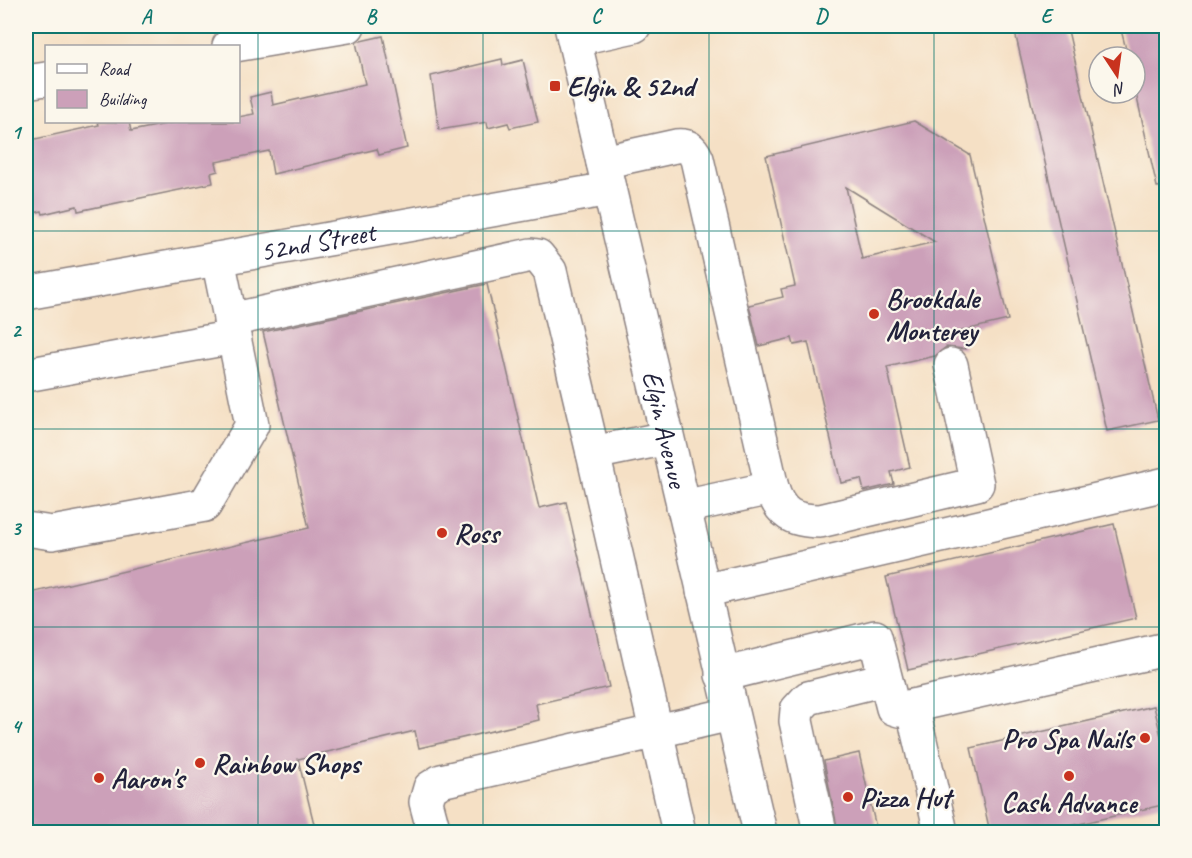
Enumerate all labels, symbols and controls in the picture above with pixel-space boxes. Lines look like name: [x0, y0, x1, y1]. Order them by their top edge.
text: A: [141, 4, 153, 29]
text: B: [366, 4, 378, 29]
text: C: [591, 4, 603, 29]
text: D: [815, 4, 829, 29]
text: E: [1041, 4, 1055, 29]
legend: [45, 45, 240, 123]
north arrow: [1087, 45, 1147, 105]
text: Road: [99, 58, 132, 80]
place label: Elgin & 52nd: [567, 69, 698, 104]
text: N: [1110, 78, 1127, 100]
marker: Elgin & 52nd: [548, 79, 562, 93]
text: Building: [99, 88, 148, 110]
text: 1: [12, 120, 23, 145]
street label: 52nd Street: [257, 213, 380, 268]
place label: Brookdale Monterey: [886, 281, 981, 348]
marker: Brookdale Monterey: [867, 307, 881, 321]
text: 2: [12, 318, 23, 343]
street label: Elgin Avenue: [635, 367, 697, 493]
text: 3: [12, 516, 23, 541]
place label: Ross: [454, 516, 502, 551]
marker: Ross: [435, 526, 449, 540]
text: 4: [12, 714, 24, 739]
place label: Pro Spa Nails: [1002, 721, 1136, 756]
marker: Pro Spa Nails: [1138, 731, 1152, 745]
place label: Rainbow Shops: [212, 746, 363, 781]
marker: Rainbow Shops: [193, 756, 207, 770]
place label: Aaron's: [111, 761, 187, 796]
marker: Cash Advance: [1062, 769, 1076, 783]
marker: Aaron's: [92, 771, 106, 785]
place label: Pizza Hut: [860, 780, 955, 815]
place label: Cash Advance: [1001, 785, 1139, 820]
marker: Pizza Hut: [841, 790, 855, 804]

